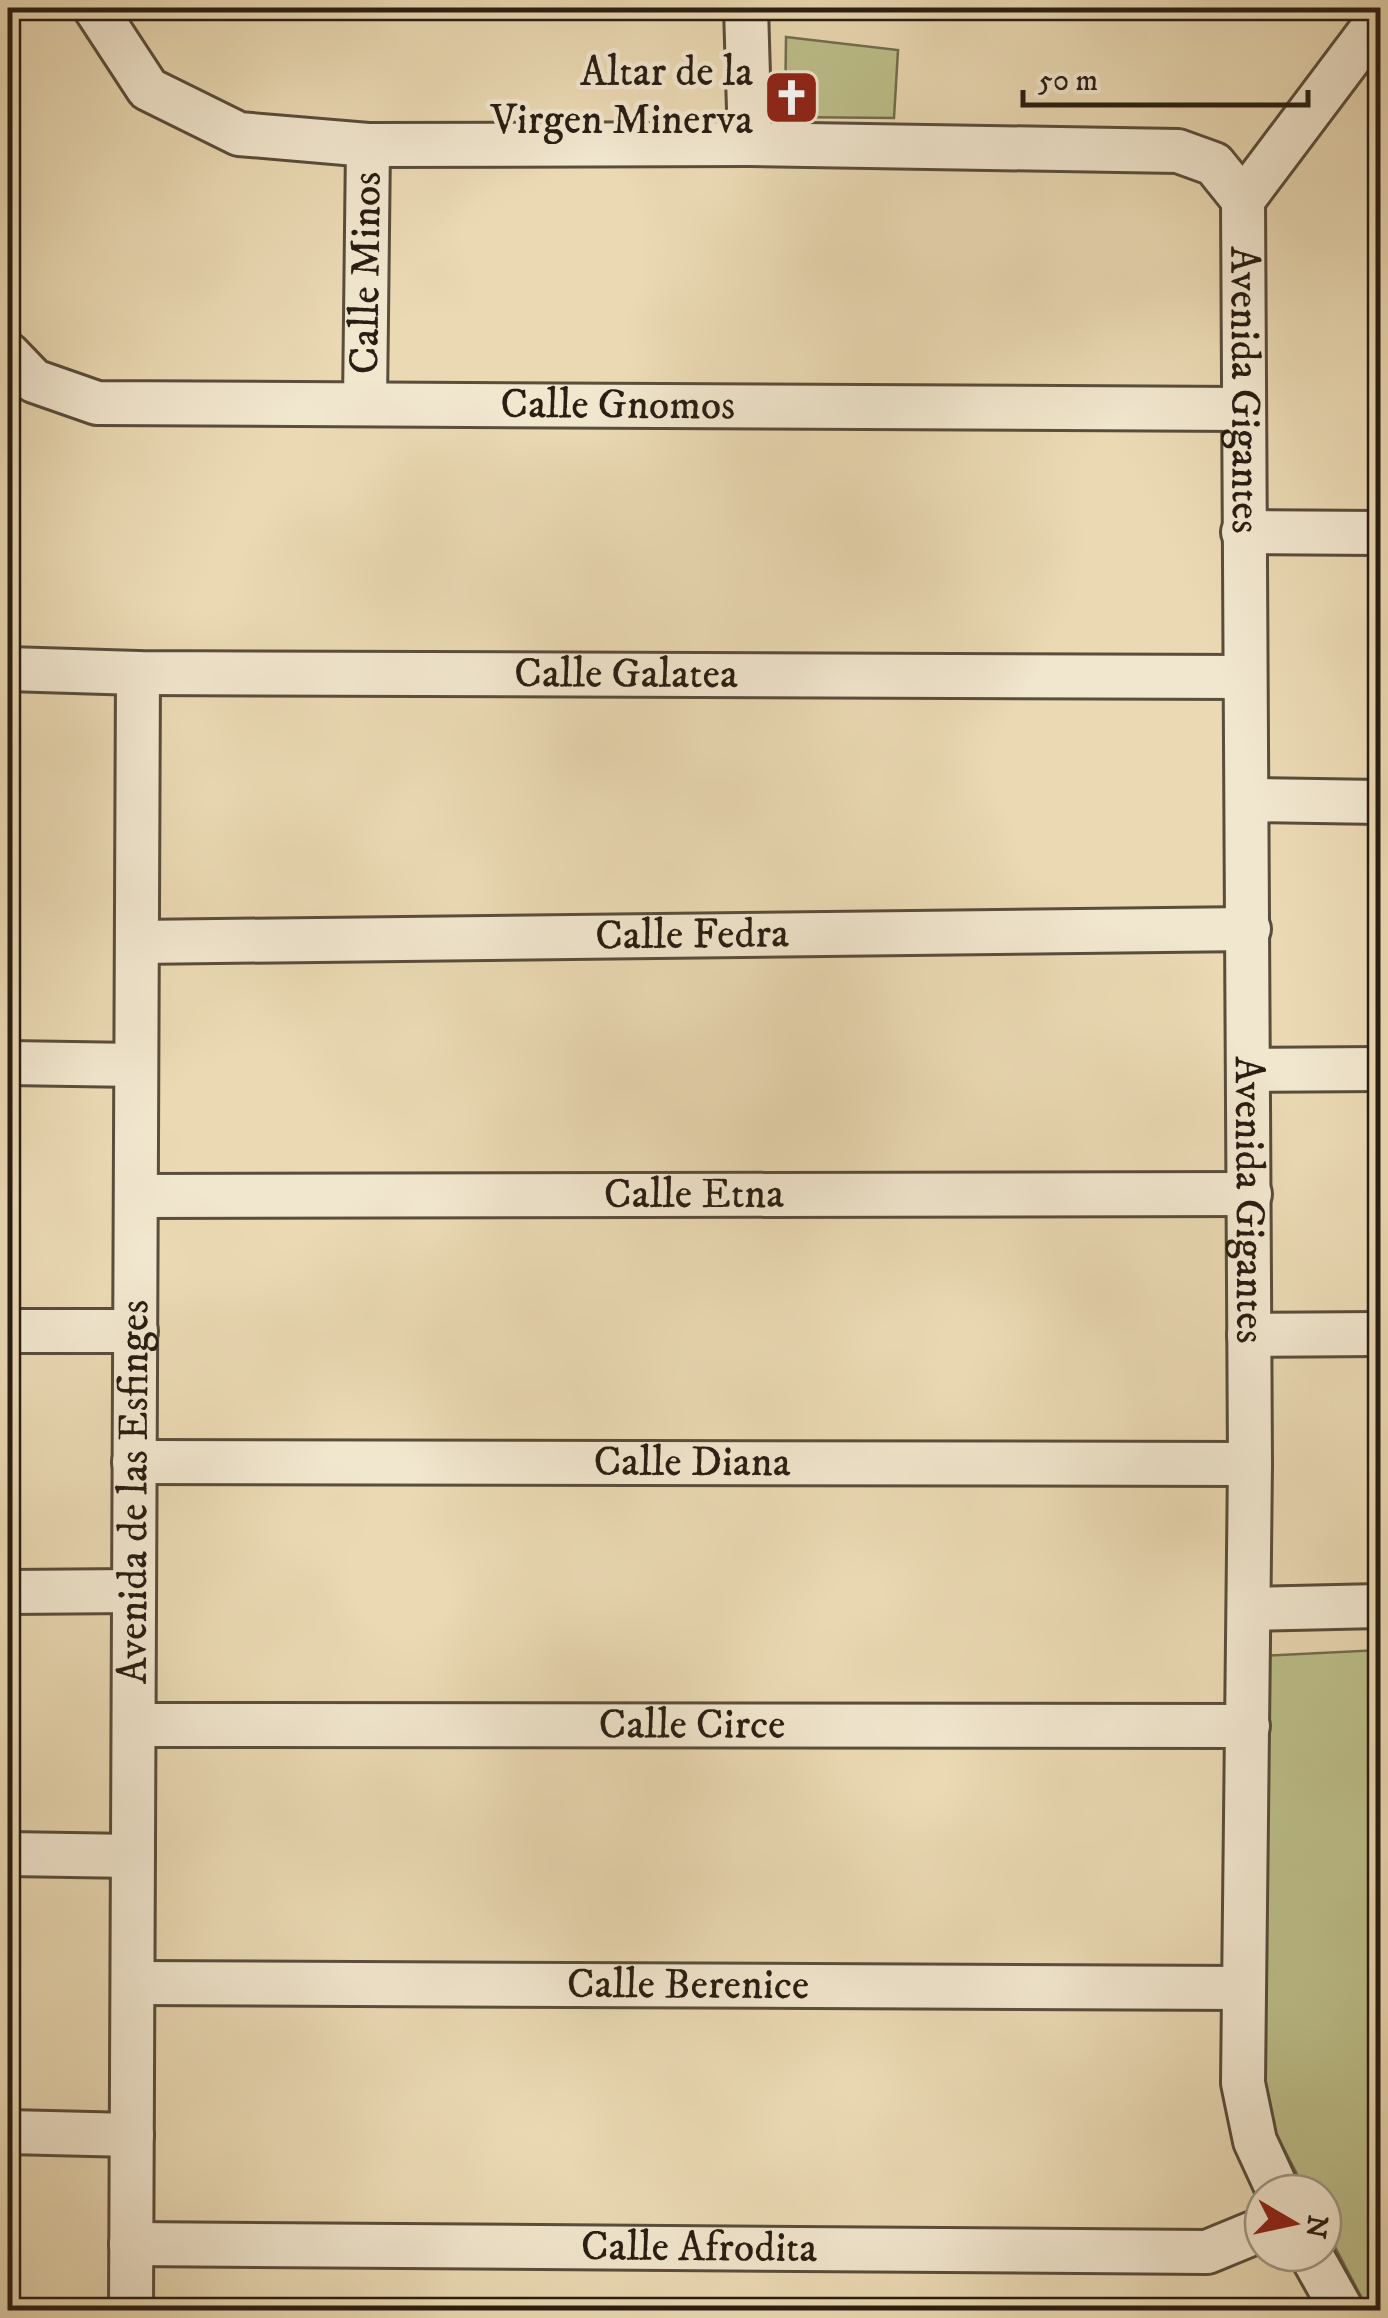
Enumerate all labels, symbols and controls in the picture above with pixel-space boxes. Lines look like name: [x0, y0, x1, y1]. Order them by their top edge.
scale bar: [1023, 45, 1308, 107]
place label: Altar de la Virgen Minerva: [490, 47, 753, 147]
text: 50 m: [1038, 63, 1098, 100]
church icon: Altar de la Virgen Minerva: [762, 67, 822, 127]
street label: Calle Minos: [339, 171, 394, 375]
street label: Avenida Gigantes: [1217, 246, 1271, 534]
street label: Calle Gnomos: [500, 379, 735, 432]
street label: Calle Galatea: [514, 648, 738, 701]
street label: Calle Fedra: [595, 908, 789, 963]
street label: Avenida Gigantes: [1222, 1056, 1275, 1344]
street label: Calle Etna: [604, 1169, 784, 1221]
street label: Avenida de las Esfinges: [108, 1300, 161, 1684]
street label: Calle Diana: [593, 1437, 791, 1489]
street label: Calle Circe: [599, 1699, 785, 1752]
street label: Calle Berenice: [567, 1959, 809, 2012]
north arrow: [1243, 2173, 1343, 2273]
text: N: [1297, 2213, 1335, 2241]
street label: Calle Afrodita: [581, 2221, 818, 2275]

